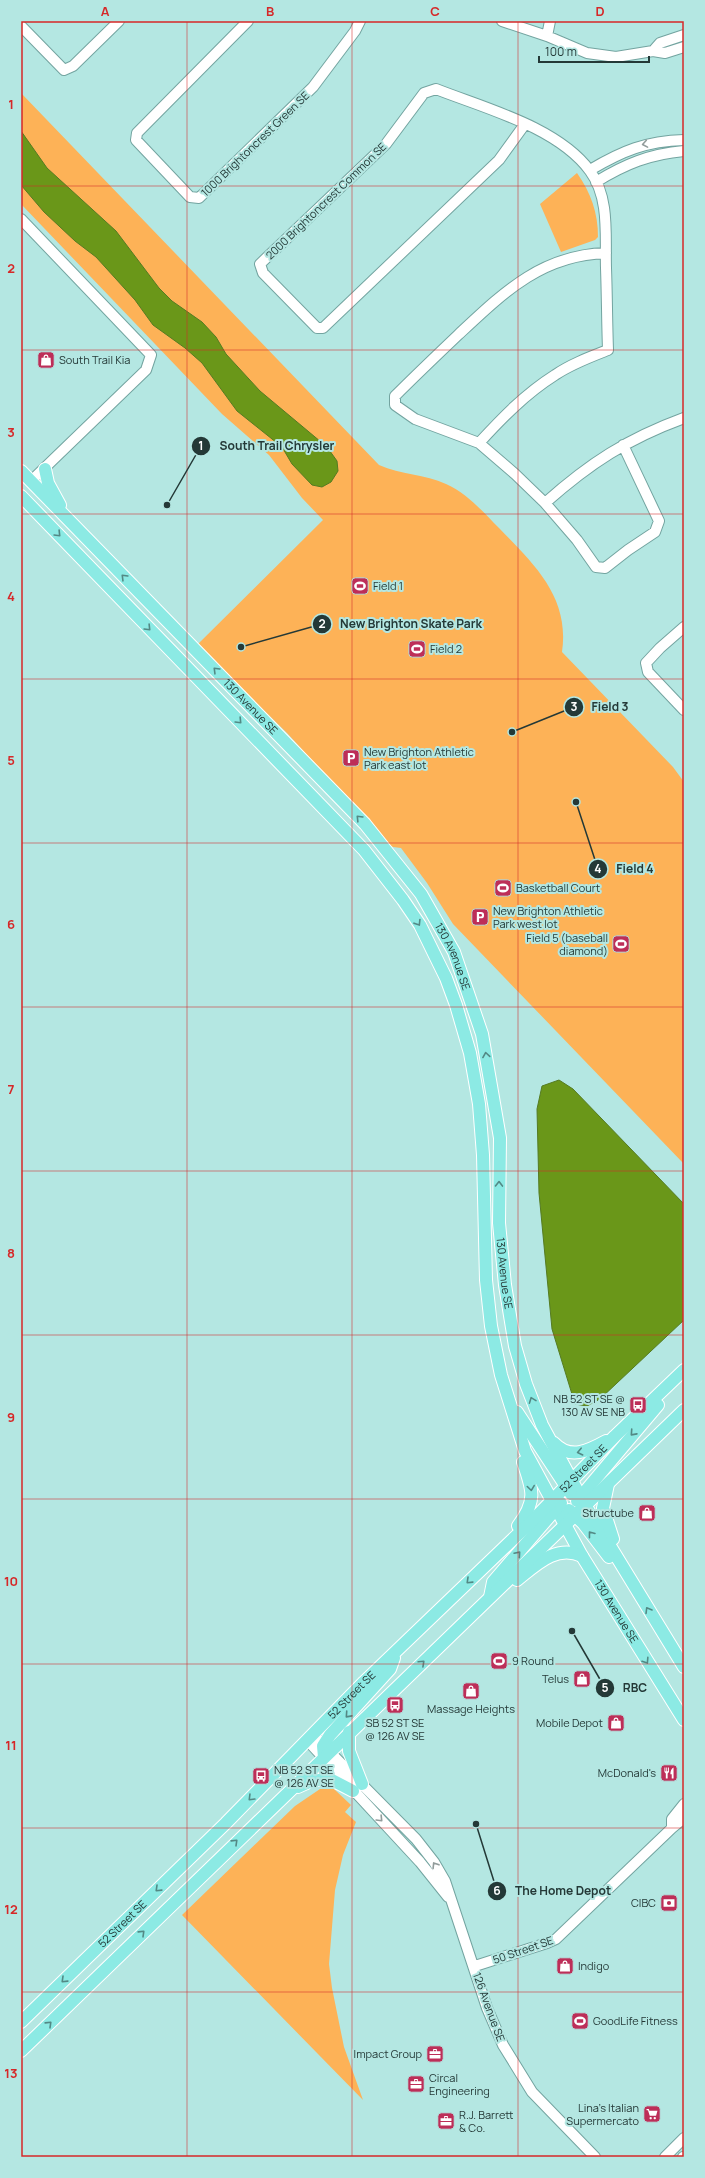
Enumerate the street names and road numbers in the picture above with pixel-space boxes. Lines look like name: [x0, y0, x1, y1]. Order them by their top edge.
street label: 1000 Brightoncrest Green SE: [197, 88, 312, 199]
street label: 2000 Brightoncrest Common SE: [262, 139, 389, 262]
street label: 130 Avenue SE: [220, 675, 282, 737]
street label: 130 Avenue SE: [432, 920, 474, 992]
street label: 130 Avenue SE: [493, 1237, 517, 1310]
street label: 52 Street SE: [556, 1441, 610, 1496]
street label: 130 Avenue SE: [591, 1576, 642, 1646]
street label: 52 Street SE: [324, 1667, 378, 1722]
street label: 52 Street SE: [94, 1896, 149, 1950]
street label: 50 Street SE: [491, 1932, 555, 1967]
street label: 126 Avenue SE: [470, 1970, 509, 2043]

